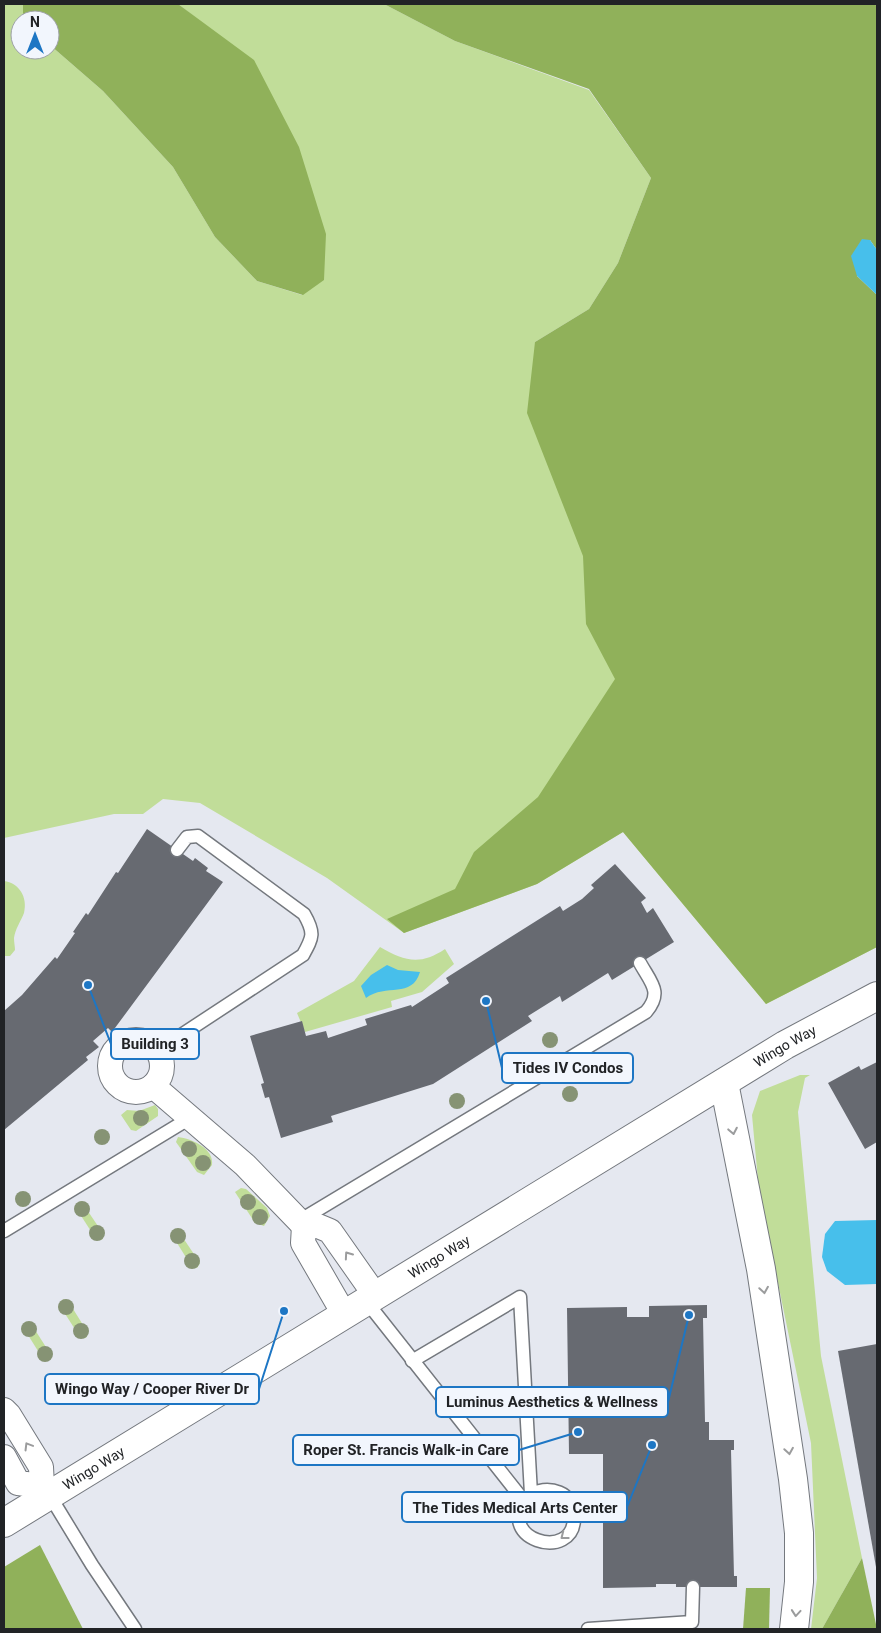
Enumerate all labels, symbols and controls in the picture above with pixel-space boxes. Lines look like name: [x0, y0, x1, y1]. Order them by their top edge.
north arrow: [10, 10, 60, 60]
text: N: [30, 14, 40, 30]
street label: Wingo Way: [751, 1022, 819, 1070]
callout: Building 3: [111, 1029, 199, 1059]
text: Building 3: [121, 1035, 189, 1053]
callout: Tides IV Condos: [502, 1053, 633, 1083]
text: Tides IV Condos: [513, 1059, 624, 1077]
one-way arrow: [728, 1126, 738, 1135]
street label: Wingo Way: [405, 1232, 473, 1282]
one-way arrow: [345, 1251, 354, 1261]
one-way arrow: [758, 1287, 769, 1295]
callout: Wingo Way / Cooper River Dr: [45, 1374, 259, 1404]
text: Wingo Way / Cooper River Dr: [55, 1380, 249, 1398]
callout: Luminus Aesthetics & Wellness: [436, 1387, 668, 1417]
text: Luminus Aesthetics & Wellness: [446, 1393, 658, 1411]
callout: Roper St. Francis Walk-in Care: [293, 1435, 519, 1465]
text: Roper St. Francis Walk-in Care: [303, 1441, 509, 1459]
one-way arrow: [25, 1442, 34, 1451]
street label: Wingo Way: [60, 1443, 128, 1493]
one-way arrow: [783, 1447, 793, 1455]
callout: The Tides Medical Arts Center: [402, 1492, 627, 1522]
text: The Tides Medical Arts Center: [412, 1499, 618, 1517]
one-way arrow: [560, 1531, 569, 1540]
one-way arrow: [791, 1609, 802, 1617]

